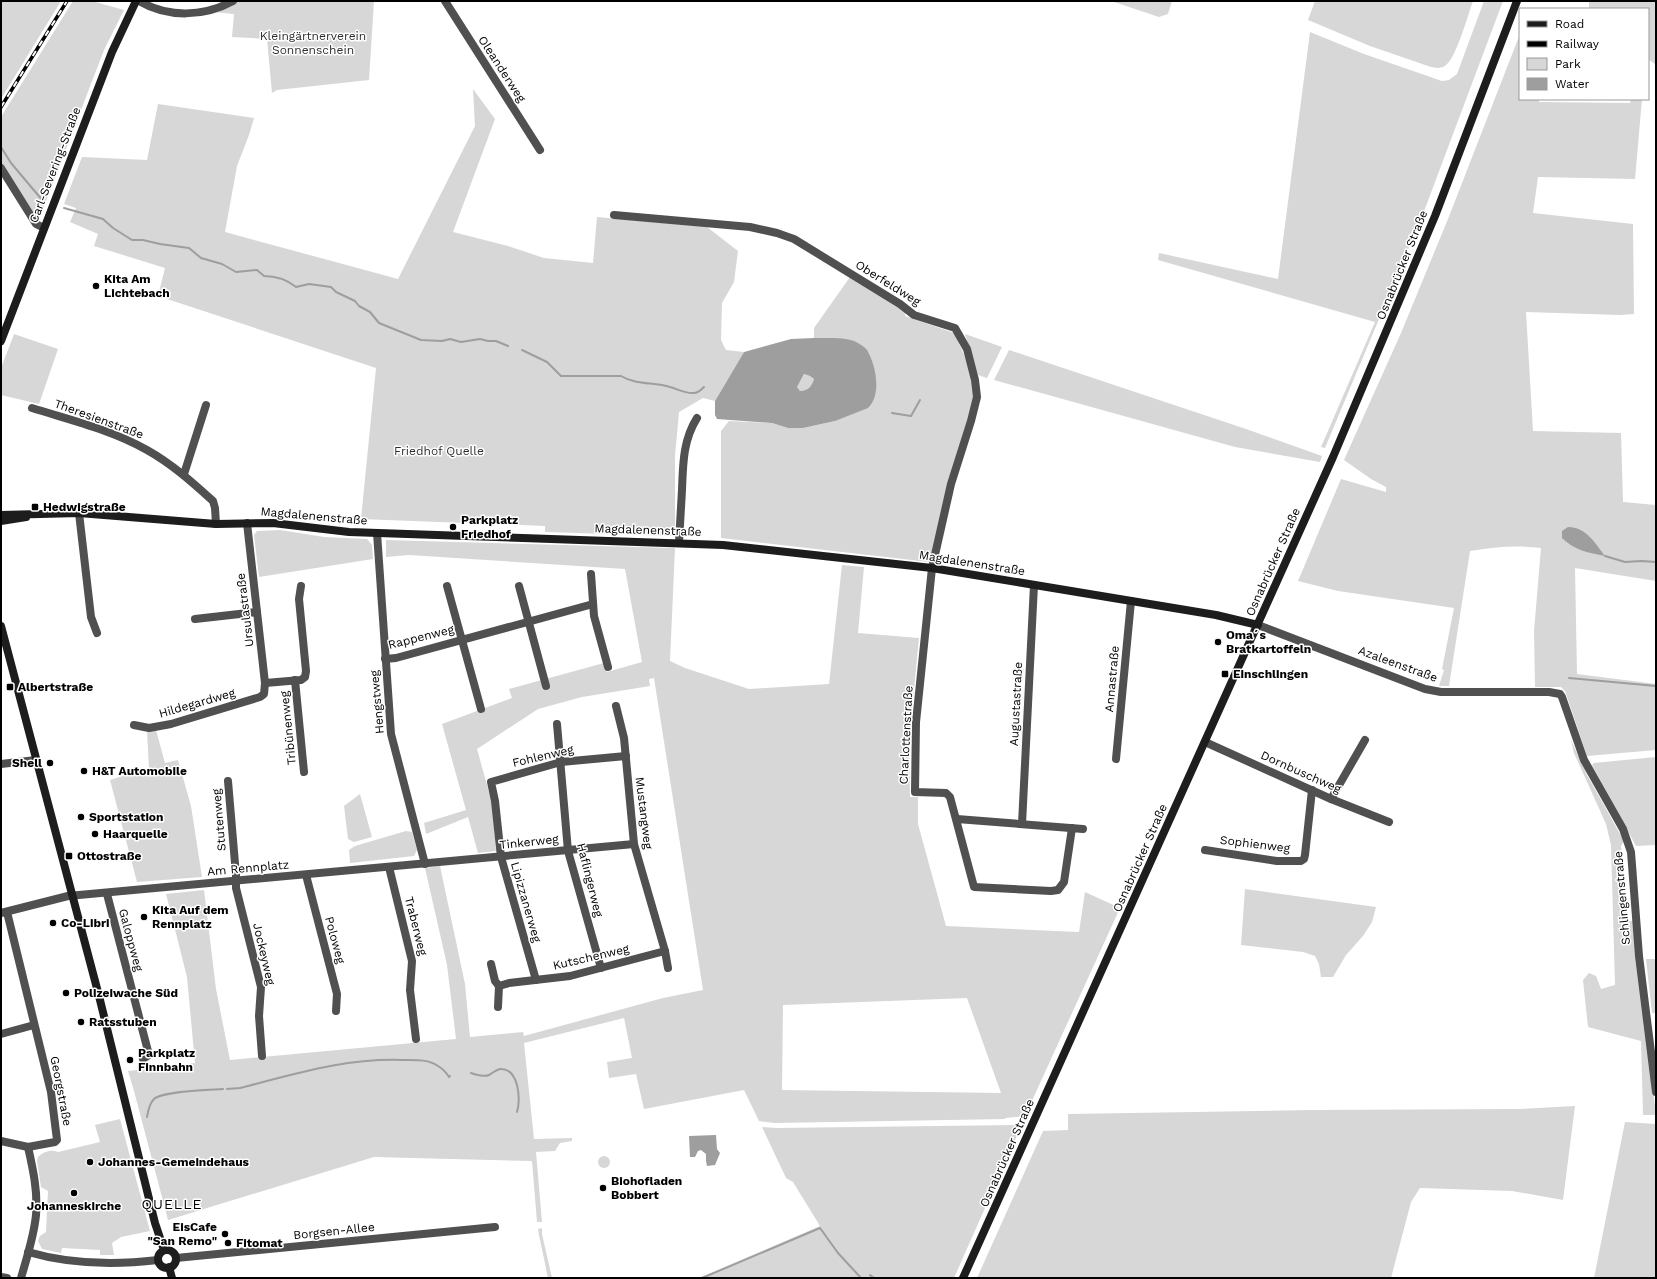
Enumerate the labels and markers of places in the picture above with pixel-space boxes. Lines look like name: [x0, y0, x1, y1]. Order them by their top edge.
place label: Kita Am Lichtebach: [104, 272, 170, 300]
marker: Kita Am Lichtebach: [91, 281, 101, 291]
place label: Hedwigstraße: [43, 500, 126, 514]
marker: Hedwigstraße: [30, 502, 40, 512]
place label: Parkplatz Friedhof: [461, 513, 518, 541]
marker: Parkplatz Friedhof: [448, 522, 458, 532]
place label: Oma´s Bratkartoffeln: [1226, 628, 1311, 656]
marker: Oma´s Bratkartoffeln: [1213, 637, 1223, 647]
place label: Einschlingen: [1233, 667, 1308, 681]
marker: Einschlingen: [1220, 669, 1230, 679]
place label: Albertstraße: [18, 680, 93, 694]
marker: Albertstraße: [5, 682, 15, 692]
place label: Shell: [12, 756, 42, 770]
marker: Shell: [45, 758, 55, 768]
place label: H&T Automobile: [92, 764, 187, 778]
marker: H&T Automobile: [79, 766, 89, 776]
place label: Sportstation: [89, 810, 164, 824]
marker: Sportstation: [76, 812, 86, 822]
place label: Haarquelle: [103, 827, 168, 841]
marker: Haarquelle: [90, 829, 100, 839]
place label: Ottostraße: [77, 849, 142, 863]
marker: Ottostraße: [64, 851, 74, 861]
place label: Kita Auf dem Rennplatz: [152, 903, 229, 931]
marker: Kita Auf dem Rennplatz: [139, 912, 149, 922]
place label: Co-Libri: [61, 916, 110, 930]
marker: Co-Libri: [48, 918, 58, 928]
place label: Polizeiwache Süd: [74, 986, 178, 1000]
marker: Polizeiwache Süd: [61, 988, 71, 998]
place label: Ratsstuben: [89, 1015, 157, 1029]
marker: Ratsstuben: [76, 1017, 86, 1027]
place label: Parkplatz Finnbahn: [138, 1046, 195, 1074]
marker: Parkplatz Finnbahn: [125, 1055, 135, 1065]
place label: Johannes-Gemeindehaus: [98, 1155, 250, 1169]
marker: Johannes-Gemeindehaus: [85, 1157, 95, 1167]
place label: Biohofladen Bobbert: [611, 1174, 682, 1202]
marker: Biohofladen Bobbert: [598, 1183, 608, 1193]
marker: Johanneskirche: [69, 1188, 79, 1198]
place label: Johanneskirche: [27, 1199, 121, 1213]
place label: EisCafe "San Remo": [147, 1220, 217, 1248]
marker: EisCafe "San Remo": [220, 1229, 230, 1239]
place label: Fitomat: [236, 1236, 283, 1250]
marker: Fitomat: [223, 1238, 233, 1248]

